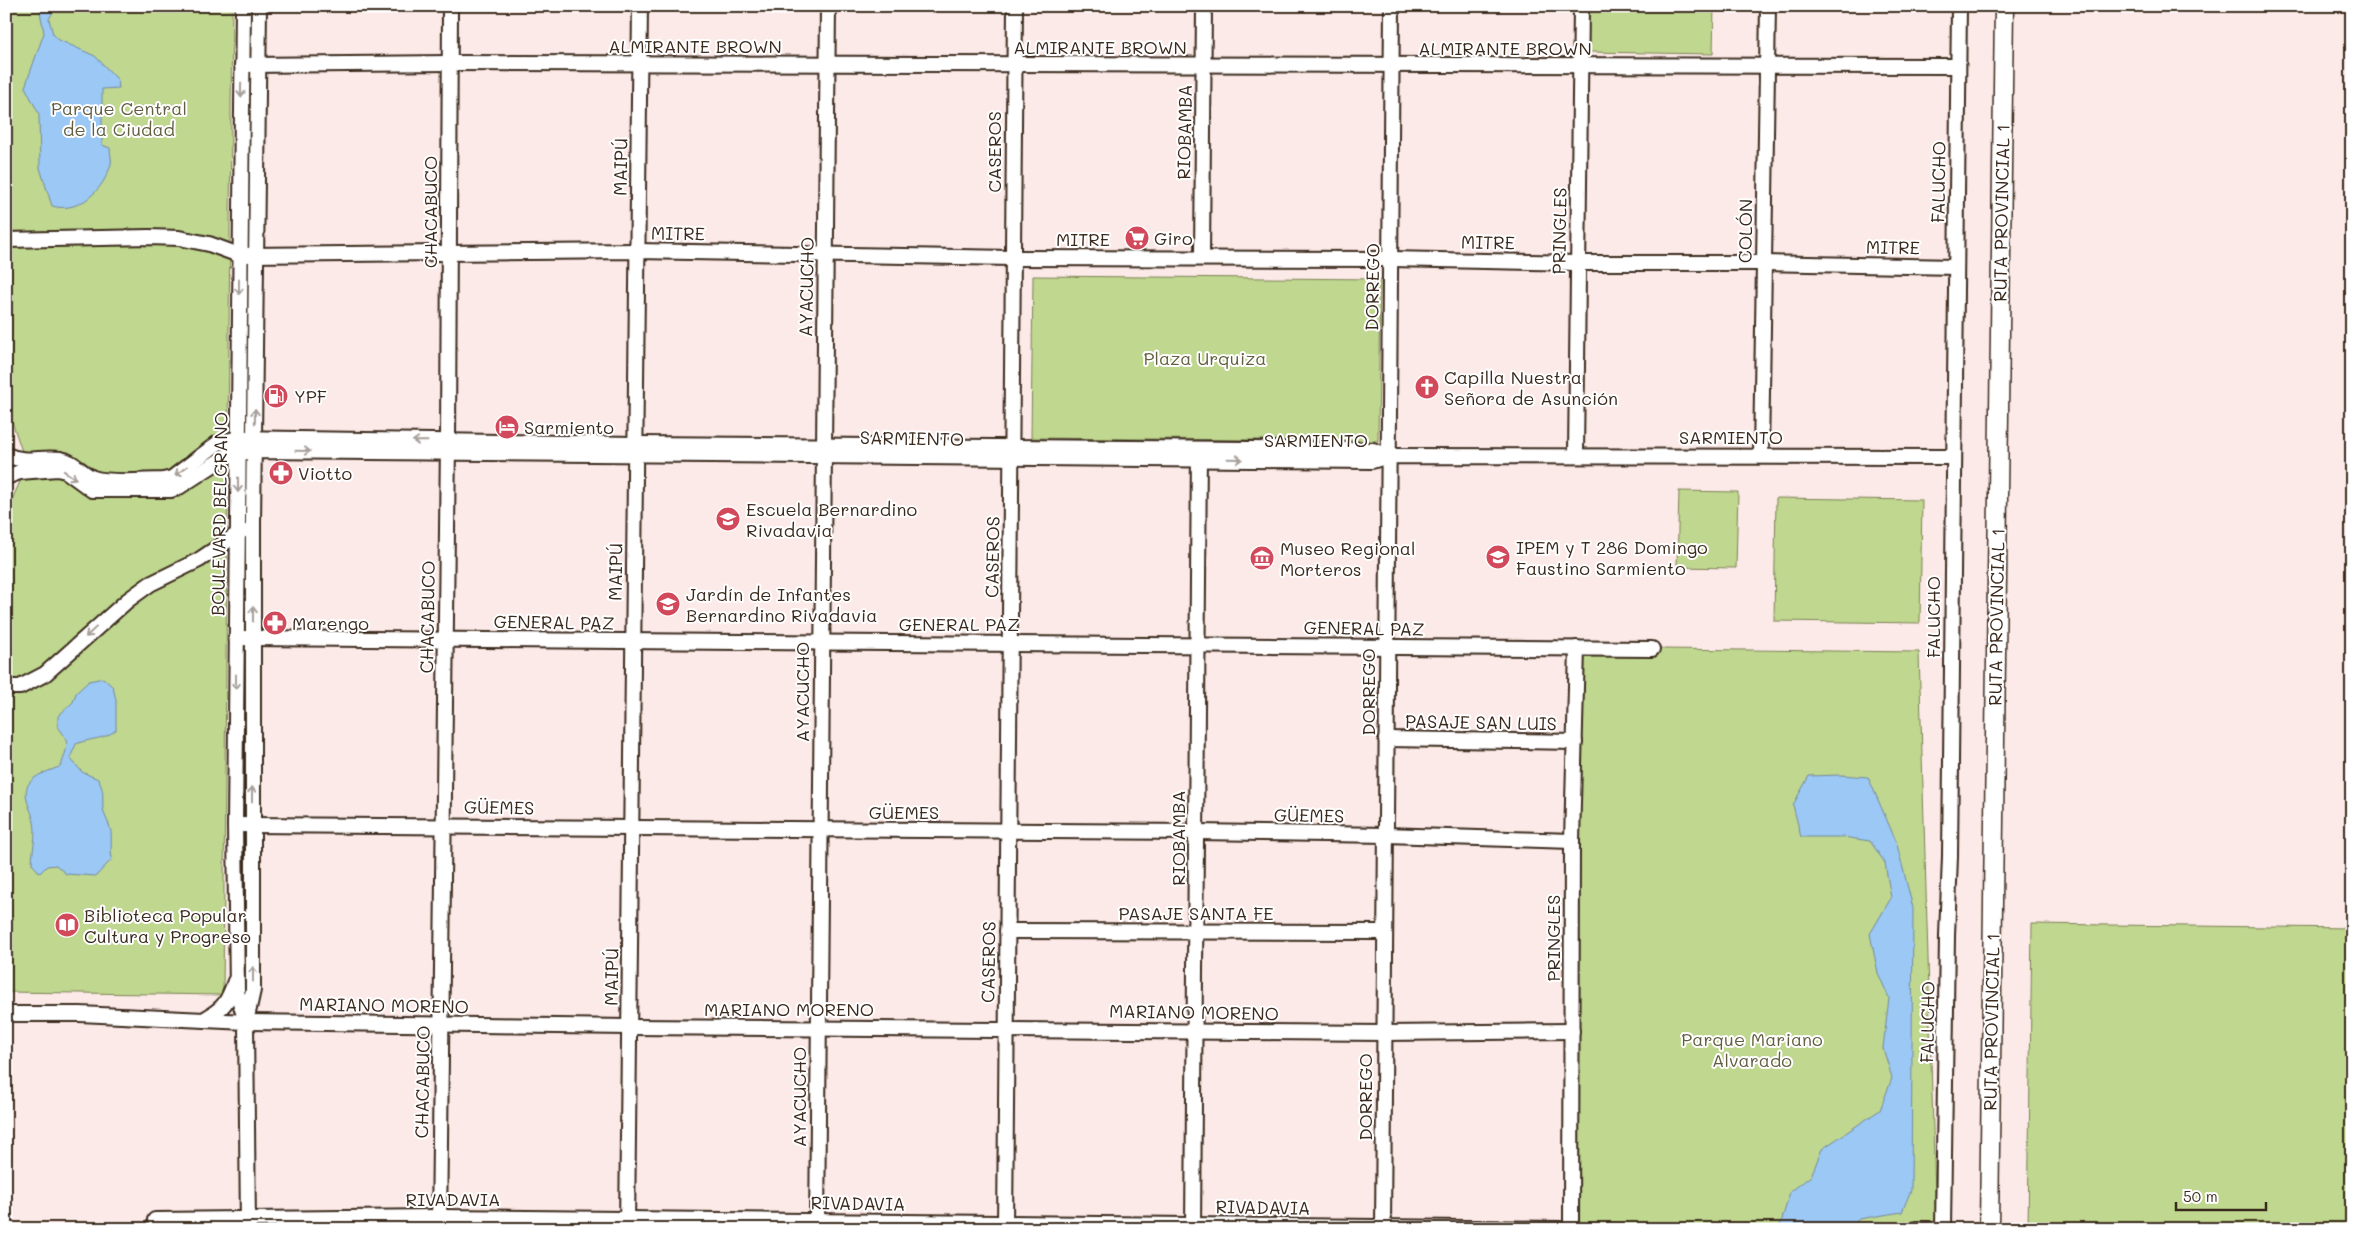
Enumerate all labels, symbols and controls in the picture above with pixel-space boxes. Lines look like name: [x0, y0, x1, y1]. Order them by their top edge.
street label: ALMIRANTE BROWN: [608, 34, 782, 58]
street label: ALMIRANTE BROWN: [1013, 35, 1187, 59]
street label: ALMIRANTE BROWN: [1418, 36, 1592, 60]
one-way arrow: [237, 82, 246, 98]
street label: RIOBAMBA: [1171, 84, 1197, 180]
park label: Parque Central de la Ciudad: [51, 96, 187, 141]
street label: CASEROS: [982, 111, 1006, 193]
street label: RUTA PROVINCIAL 1: [1987, 124, 2015, 302]
street label: MAIPÚ: [607, 138, 633, 196]
street label: FALUCHO: [1925, 141, 1951, 223]
street label: CHACABUCO: [418, 156, 442, 268]
street label: PRINGLES: [1546, 187, 1572, 275]
street label: COLÓN: [1732, 199, 1758, 263]
street label: MITRE: [651, 221, 705, 245]
supermarket icon: Giro: [1124, 225, 1150, 251]
place label: Giro: [1154, 226, 1193, 250]
street label: MITRE: [1056, 227, 1110, 251]
street label: MITRE: [1461, 230, 1515, 254]
street label: MITRE: [1866, 235, 1920, 259]
street label: AYACUCHO: [793, 237, 819, 337]
street label: DORREGO: [1359, 243, 1385, 331]
one-way arrow: [234, 279, 244, 295]
park label: Plaza Urquiza: [1144, 346, 1266, 370]
place label: Capilla Nuestra Señora de Asunción: [1444, 365, 1618, 410]
church icon: Capilla Nuestra Señora de Asunción: [1414, 374, 1440, 400]
fuel station icon: YPF: [263, 383, 289, 409]
place label: YPF: [294, 384, 327, 408]
one-way arrow: [250, 408, 260, 424]
street label: BOULEVARD BELGRANO: [205, 412, 233, 616]
hotel icon: Sarmiento: [494, 414, 520, 440]
place label: Sarmiento: [524, 415, 614, 439]
street label: SARMIENTO: [860, 425, 964, 451]
street label: SARMIENTO: [1679, 425, 1783, 449]
street label: SARMIENTO: [1264, 428, 1368, 452]
one-way arrow: [413, 436, 429, 446]
one-way arrow: [294, 446, 311, 456]
one-way arrow: [1227, 454, 1243, 464]
pharmacy icon: Viotto: [268, 460, 294, 486]
place label: Viotto: [298, 461, 353, 485]
one-way arrow: [174, 466, 188, 476]
one-way arrow: [62, 470, 76, 480]
one-way arrow: [233, 476, 243, 493]
place label: Escuela Bernardino Rivadavia: [746, 497, 918, 542]
school or university icon: Escuela Bernardino Rivadavia: [715, 506, 741, 532]
street label: CASEROS: [979, 516, 1005, 598]
street label: RUTA PROVINCIAL 1: [1982, 528, 2010, 706]
place label: IPEM y T 286 Domingo Faustino Sarmiento: [1516, 535, 1708, 580]
place label: Museo Regional Morteros: [1280, 536, 1416, 581]
street label: MAIPÚ: [602, 543, 628, 601]
school or university icon: IPEM y T 286 Domingo Faustino Sarmiento: [1485, 544, 1511, 570]
museum icon: Museo Regional Morteros: [1249, 545, 1275, 571]
street label: CHACABUCO: [414, 560, 440, 674]
street label: FALUCHO: [1921, 576, 1945, 658]
place label: Jardín de Infantes Bernardino Rivadavia: [686, 582, 878, 627]
school or university icon: Jardín de Infantes Bernardino Rivadavia: [655, 591, 681, 617]
one-way arrow: [248, 606, 258, 622]
street label: GENERAL PAZ: [493, 609, 615, 635]
pharmacy icon: Marengo: [262, 610, 288, 636]
place label: Marengo: [292, 611, 369, 635]
street label: GENERAL PAZ: [899, 612, 1019, 636]
street label: GENERAL PAZ: [1303, 615, 1425, 641]
one-way arrow: [85, 626, 97, 638]
street label: AYACUCHO: [790, 642, 814, 742]
street label: DORREGO: [1356, 648, 1380, 736]
one-way arrow: [231, 674, 241, 690]
street label: PASAJE SAN LUIS: [1405, 709, 1557, 735]
one-way arrow: [247, 786, 257, 802]
street label: RIOBAMBA: [1166, 790, 1190, 886]
street label: GÜEMES: [464, 794, 534, 820]
street label: GÜEMES: [869, 800, 939, 824]
street label: GÜEMES: [1274, 802, 1344, 828]
street label: PRINGLES: [1541, 895, 1565, 981]
street label: PASAJE SANTA FE: [1118, 901, 1274, 925]
place label: Biblioteca Popular Cultura y Progreso: [84, 903, 251, 948]
library icon: Biblioteca Popular Cultura y Progreso: [54, 912, 80, 938]
street label: CASEROS: [975, 921, 1001, 1003]
street label: RUTA PROVINCIAL 1: [1977, 933, 2005, 1111]
street label: MAIPÚ: [598, 948, 624, 1006]
one-way arrow: [248, 966, 258, 982]
street label: FALUCHO: [1914, 981, 1940, 1063]
street label: MARIANO MORENO: [299, 992, 469, 1018]
street label: MARIANO MORENO: [704, 997, 874, 1021]
street label: MARIANO MORENO: [1109, 999, 1279, 1025]
street label: CHACABUCO: [409, 1025, 435, 1139]
park label: Parque Mariano Alvarado: [1681, 1027, 1823, 1072]
street label: AYACUCHO: [787, 1047, 811, 1147]
street label: DORREGO: [1353, 1053, 1377, 1141]
scale bar: [2176, 1180, 2266, 1212]
text: 50 m: [2183, 1186, 2218, 1206]
street label: RIVADAVIA: [406, 1187, 500, 1211]
street label: RIVADAVIA: [810, 1190, 906, 1216]
street label: RIVADAVIA: [1215, 1194, 1311, 1220]

